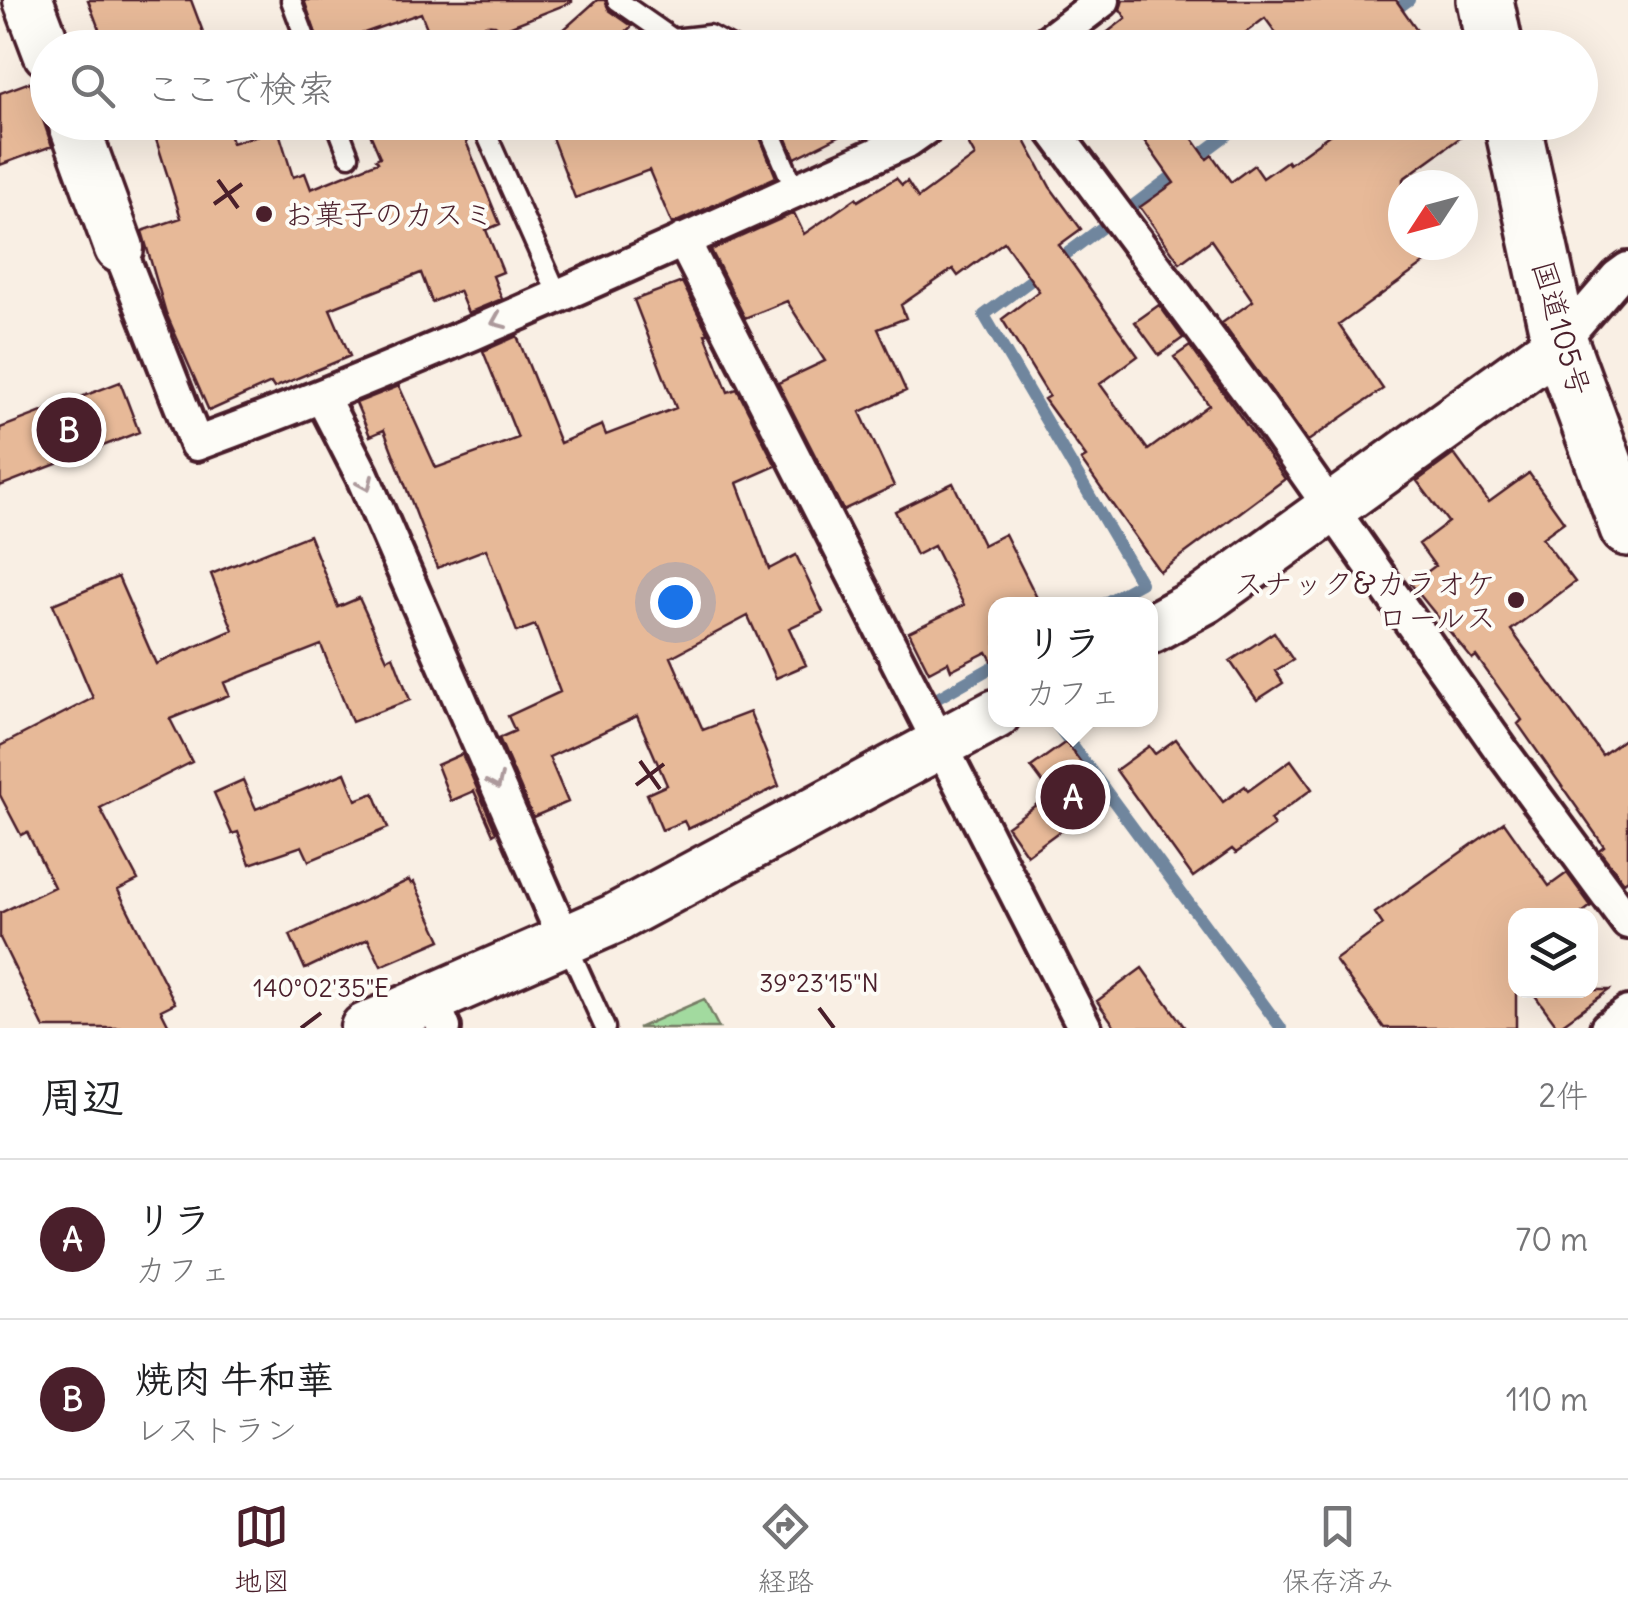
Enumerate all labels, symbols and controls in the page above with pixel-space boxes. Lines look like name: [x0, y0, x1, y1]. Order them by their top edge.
search box: [30, 30, 1598, 140]
icon: search: [65, 58, 120, 113]
text: ここで検索: [145, 65, 335, 112]
north arrow: [1388, 170, 1478, 260]
place label: お菓子のカスミ: [284, 195, 493, 233]
marker: お菓子のカスミ: [253, 203, 275, 225]
street label: 国道105号: [1525, 256, 1599, 400]
one-way arrow: [490, 309, 508, 329]
pin: B: [36, 392, 102, 468]
one-way arrow: [354, 474, 374, 492]
place label: スナック&カラオケ ロールス: [1234, 564, 1496, 636]
your location: [650, 577, 701, 628]
marker: スナック&カラオケ ロールス: [1505, 589, 1527, 611]
popup: [988, 597, 1158, 727]
text: リラ: [1025, 619, 1101, 666]
text: カフェ: [1025, 672, 1121, 713]
pin: A: [1040, 760, 1106, 834]
one-way arrow: [484, 772, 504, 790]
map controls: [1508, 908, 1598, 998]
button: layers: [1508, 908, 1598, 998]
text: 39°23'15"N: [759, 967, 879, 999]
text: 140°02'35"E: [253, 972, 389, 1004]
text: 周辺: [40, 1071, 124, 1123]
text: 2件: [1538, 1075, 1588, 1116]
text: リラ: [135, 1196, 211, 1243]
text: A: [62, 1219, 83, 1260]
text: 70 m: [1516, 1219, 1588, 1260]
text: カフェ: [135, 1249, 231, 1290]
text: 焼肉 牛和華: [135, 1356, 334, 1403]
text: B: [62, 1379, 83, 1420]
text: 110 m: [1506, 1379, 1588, 1420]
text: レストラン: [135, 1409, 298, 1450]
tab: 地図: [234, 1499, 290, 1599]
tab: 経路: [758, 1499, 814, 1599]
tab: 保存済み: [1282, 1499, 1394, 1599]

